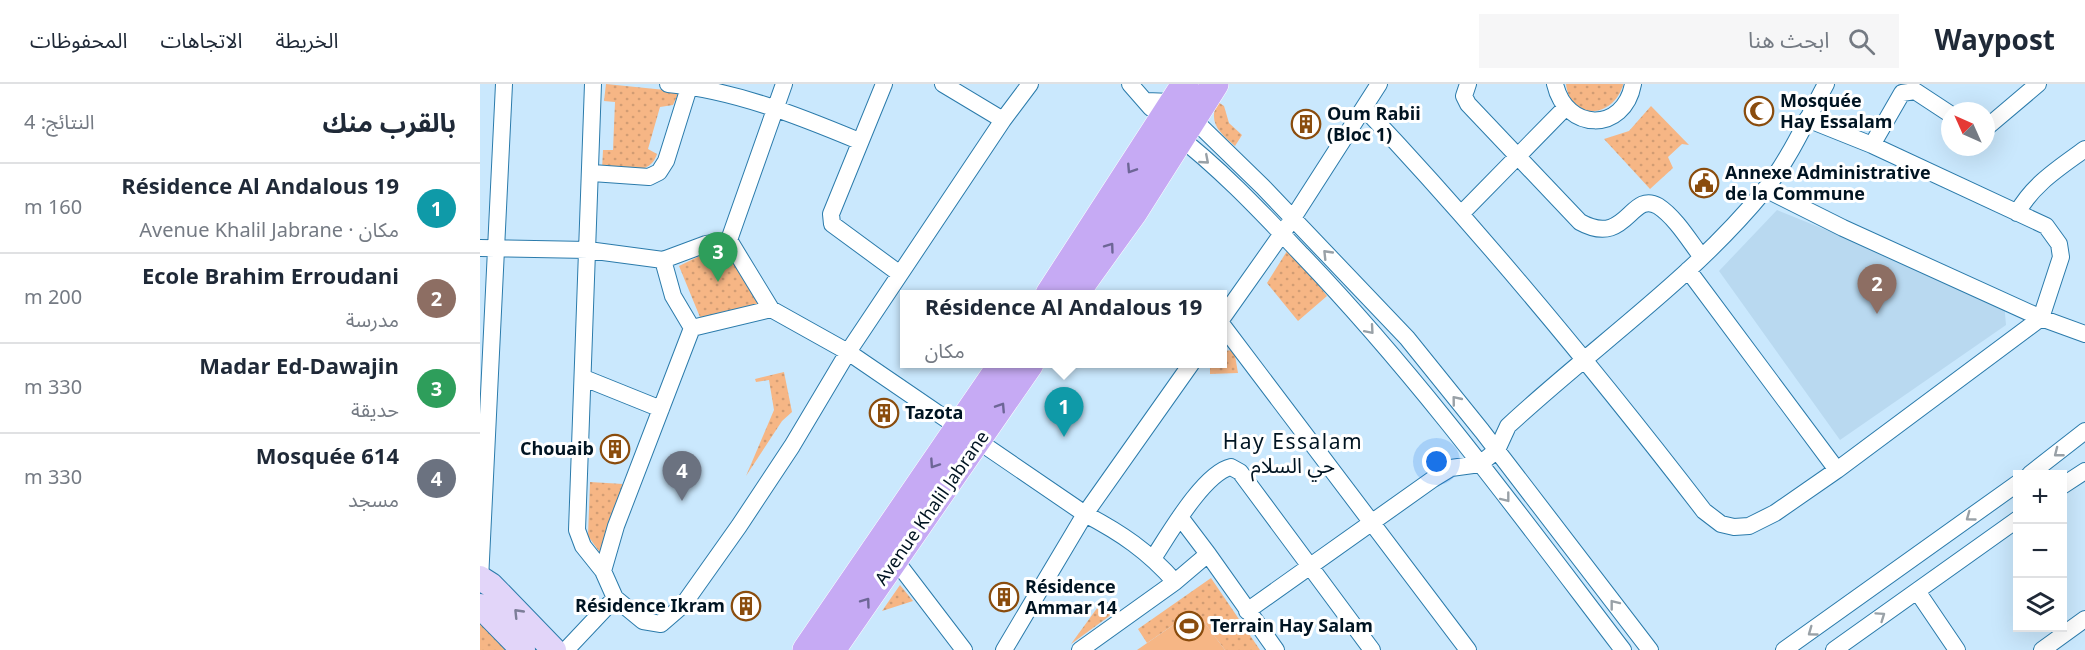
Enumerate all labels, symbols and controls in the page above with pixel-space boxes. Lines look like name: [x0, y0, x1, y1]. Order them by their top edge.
text: Waypost: [1935, 12, 2055, 71]
search box: [1479, 14, 1899, 68]
text: ابحث هنا: [1748, 18, 1830, 64]
text: المحفوظات: [30, 19, 127, 63]
text: الاتجاهات: [160, 19, 242, 63]
text: الخريطة: [275, 19, 338, 63]
icon: search: [1845, 25, 1878, 58]
place label: Mosquée Hay Essalam: [1780, 82, 1892, 141]
place label: Oum Rabii (Bloc 1): [1327, 95, 1421, 154]
mosque icon: Mosquée Hay Essalam: [1743, 95, 1775, 127]
text: بالقرب منك: [322, 96, 456, 151]
text: النتائج: 4: [24, 102, 94, 144]
north arrow: [1941, 102, 1995, 156]
building icon: Oum Rabii (Bloc 1): [1290, 108, 1322, 140]
one-way arrow: [1198, 153, 1209, 164]
place label: Annexe Administrative de la Commune: [1725, 154, 1931, 213]
one-way arrow: [1127, 162, 1138, 173]
text: Résidence Al Andalous 19: [121, 164, 399, 210]
public building icon: Annexe Administrative de la Commune: [1688, 167, 1720, 199]
text: 160 m: [24, 187, 82, 229]
text: 1: [431, 189, 442, 231]
text: مكان · Avenue Khalil Jabrane: [139, 210, 399, 252]
pin: 3: [698, 232, 738, 282]
one-way arrow: [1102, 243, 1113, 254]
one-way arrow: [1323, 251, 1334, 262]
text: Ecole Brahim Erroudani: [142, 254, 399, 300]
pin: 2: [1858, 264, 1896, 314]
text: 200 m: [24, 277, 82, 319]
text: 2: [431, 279, 442, 321]
text: Résidence Al Andalous 19: [925, 285, 1202, 331]
popup: [900, 290, 1227, 368]
text: مدرسة: [346, 300, 399, 342]
one-way arrow: [1363, 323, 1374, 334]
text: مكان: [925, 331, 965, 373]
text: Madar Ed-Dawajin: [199, 344, 399, 390]
text: 330 m: [24, 367, 82, 409]
text: 3: [431, 369, 442, 411]
pin: 1: [1044, 388, 1084, 437]
text: حديقة: [351, 390, 399, 432]
place label: Tazota: [905, 394, 963, 432]
one-way arrow: [1452, 396, 1463, 407]
building icon: Tazota: [868, 397, 900, 429]
one-way arrow: [993, 403, 1004, 414]
district label: Hay Essalam حي السلام: [1223, 420, 1363, 488]
street label: Avenue Khalil Jabrane: [864, 422, 1000, 594]
place label: Chouaib: [520, 430, 594, 468]
building icon: Chouaib: [599, 433, 631, 465]
text: Mosquée 614: [256, 434, 399, 480]
one-way arrow: [2053, 445, 2064, 456]
your location: [1422, 447, 1451, 476]
pin: 4: [662, 452, 702, 501]
text: 330 m: [24, 457, 82, 499]
one-way arrow: [930, 457, 941, 468]
text: 4: [431, 459, 442, 501]
map controls: [2013, 470, 2067, 632]
button: +: [2013, 470, 2067, 524]
text: مسجد: [348, 480, 399, 522]
one-way arrow: [1498, 491, 1509, 502]
one-way arrow: [1965, 510, 1976, 521]
button: −: [2013, 524, 2067, 578]
place label: Résidence Ammar 14: [1025, 568, 1117, 627]
button: layers: [2013, 578, 2067, 632]
building icon: Résidence Ammar 14: [988, 581, 1020, 613]
place label: Résidence Ikram: [575, 587, 725, 625]
building icon: Résidence Ikram: [730, 590, 762, 622]
one-way arrow: [859, 598, 870, 609]
one-way arrow: [1610, 600, 1621, 611]
place label: Terrain Hay Salam: [1210, 607, 1373, 645]
one-way arrow: [514, 609, 525, 619]
sports icon: Terrain Hay Salam: [1173, 610, 1205, 642]
one-way arrow: [1875, 612, 1886, 623]
one-way arrow: [1808, 625, 1819, 636]

